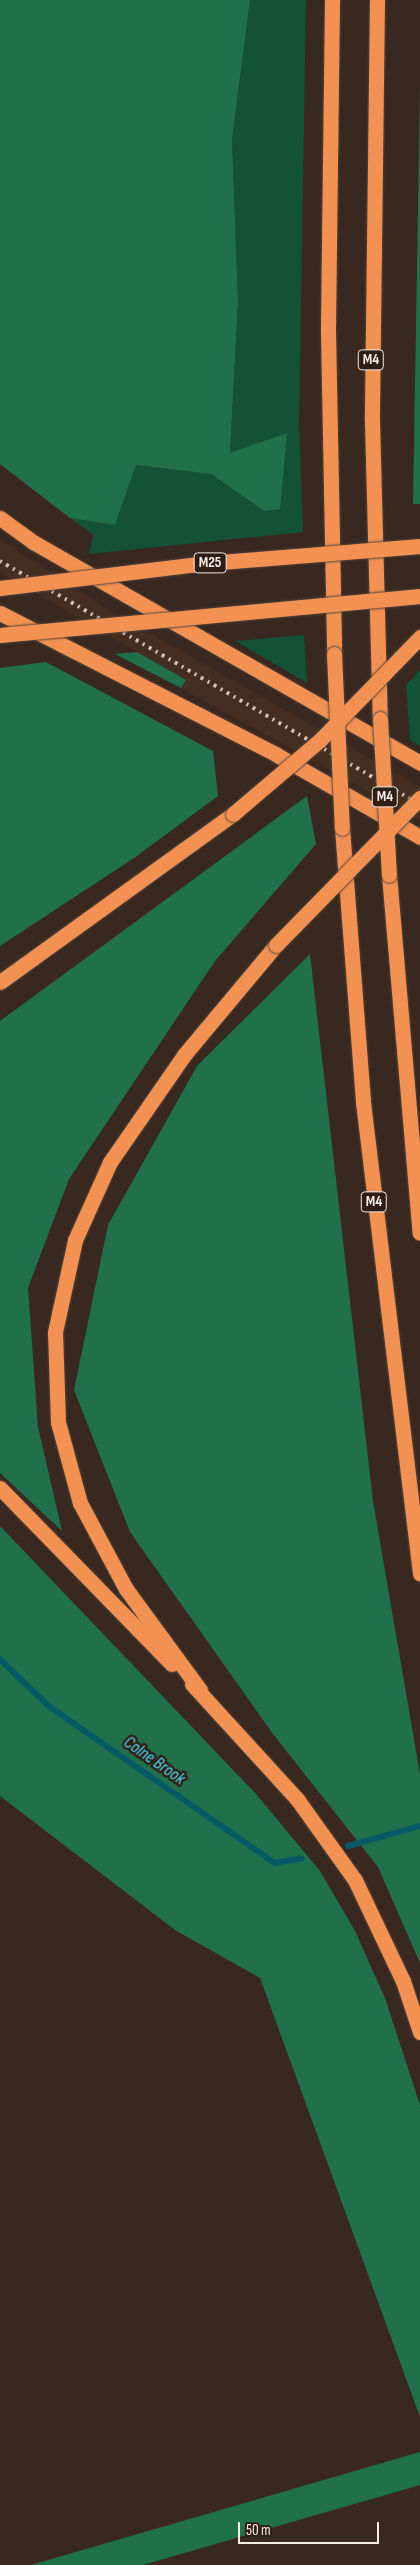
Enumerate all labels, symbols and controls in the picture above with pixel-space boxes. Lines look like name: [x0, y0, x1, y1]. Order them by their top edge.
road number: M4: [357, 348, 385, 372]
road number: M25: [192, 550, 228, 576]
road number: M4: [371, 784, 399, 810]
road number: M4: [360, 1190, 388, 1214]
water label: Colne Brook: [119, 1732, 189, 1790]
scale bar: [240, 2512, 381, 2544]
text: 50 m: [246, 2521, 271, 2540]

